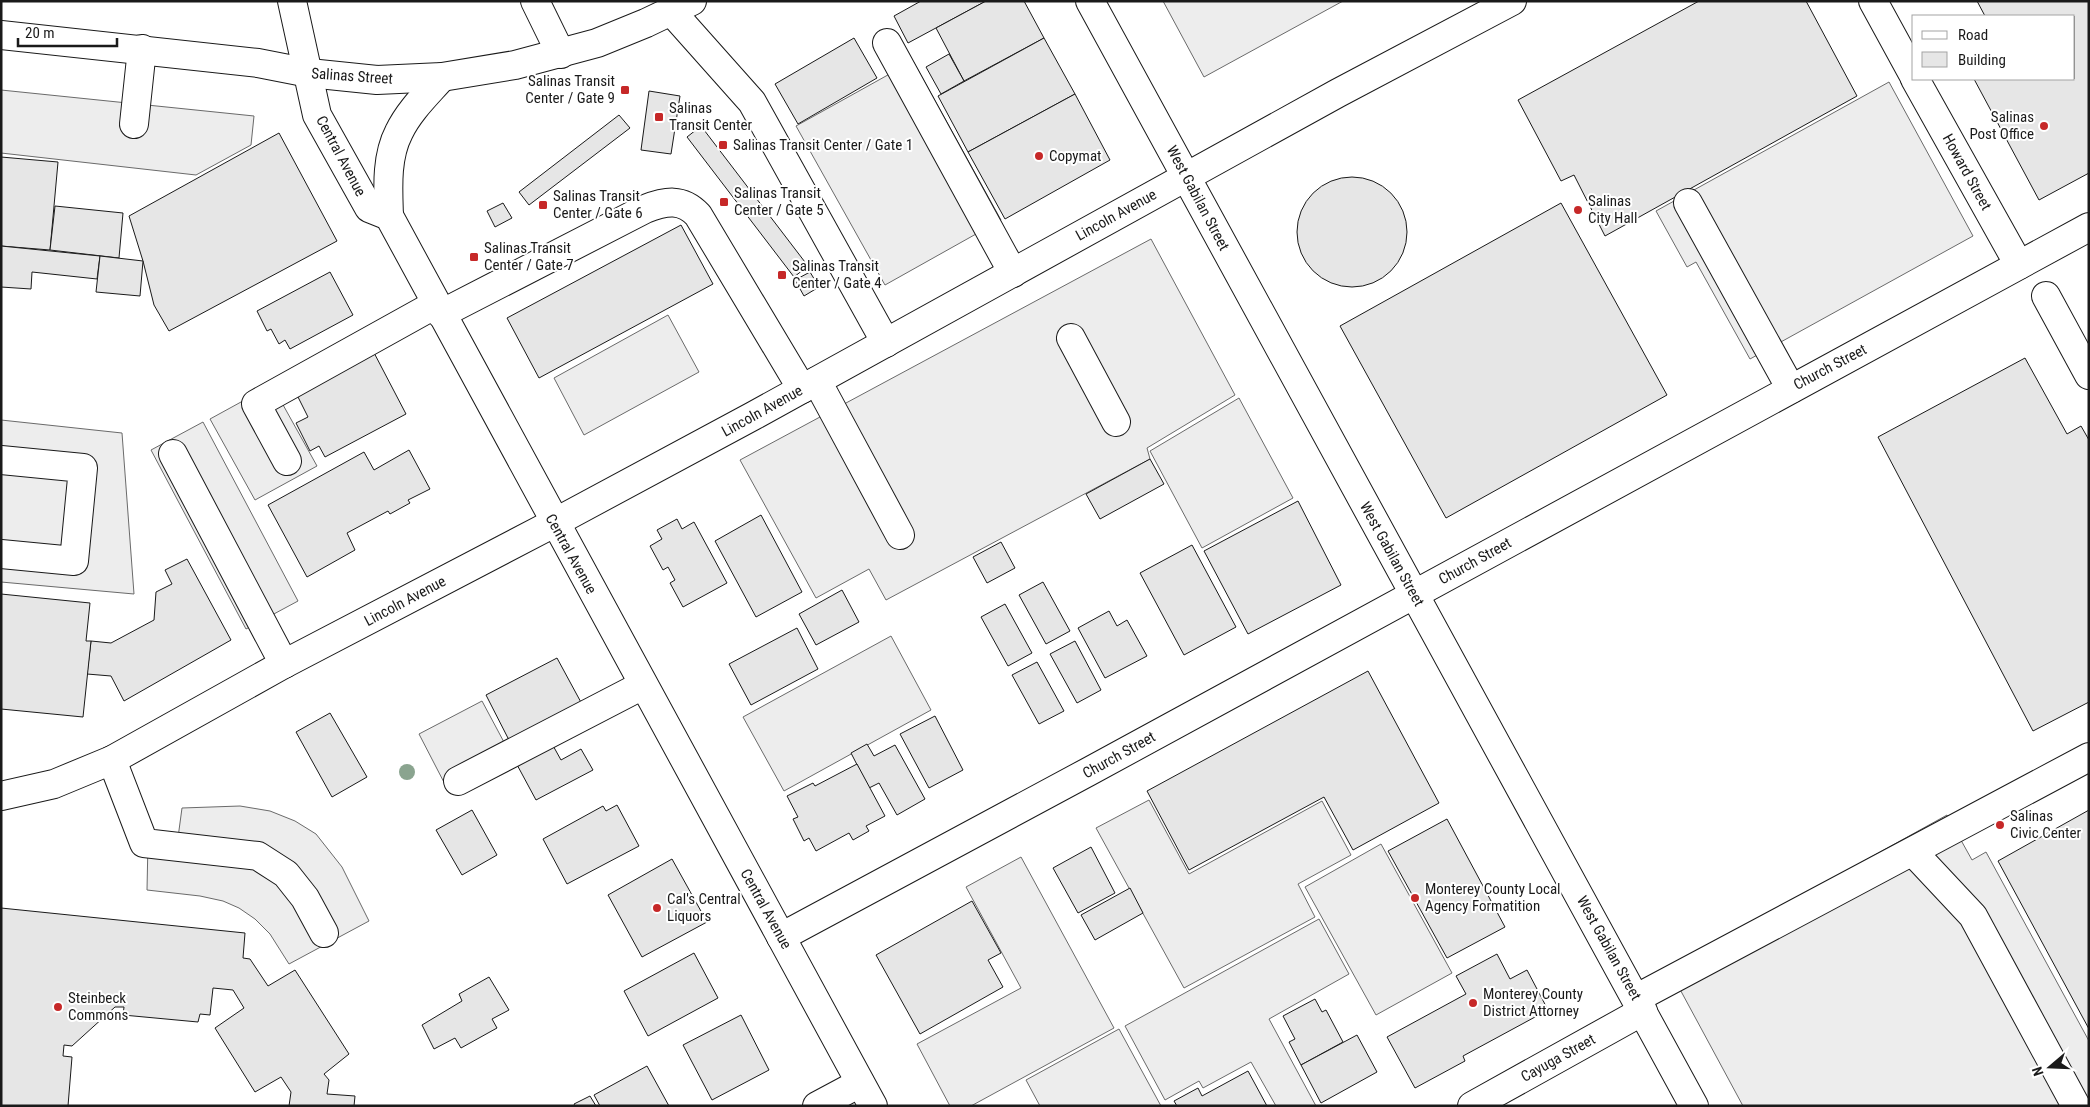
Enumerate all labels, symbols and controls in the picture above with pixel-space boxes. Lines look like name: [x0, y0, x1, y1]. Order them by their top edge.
scale bar: [18, 15, 116, 47]
legend: [1912, 15, 2075, 80]
text: 20 m: [25, 24, 55, 42]
text: Road: [1958, 26, 1988, 44]
text: Building: [1958, 51, 2006, 69]
street label: Salinas Street: [311, 64, 393, 88]
place label: Salinas Transit Center / Gate 9: [525, 72, 615, 107]
marker: Salinas Transit Center / Gate 9: [619, 84, 631, 96]
place label: Salinas Transit Center: [669, 99, 752, 134]
place label: Salinas Post Office: [1969, 108, 2034, 143]
marker: Salinas Transit Center: [653, 111, 665, 123]
street label: Central Avenue: [312, 113, 370, 199]
marker: Salinas Post Office: [2038, 120, 2050, 132]
street label: Howard Street: [1939, 131, 1995, 213]
place label: Salinas Transit Center / Gate 1: [733, 136, 913, 154]
marker: Salinas Transit Center / Gate 1: [717, 139, 729, 151]
street label: West Gabilan Street: [1163, 142, 1233, 254]
place label: Copymat: [1049, 147, 1102, 165]
marker: Copymat: [1033, 150, 1045, 162]
place label: Salinas Transit Center / Gate 5: [734, 184, 824, 219]
street label: Lincoln Avenue: [1072, 185, 1160, 245]
place label: Salinas Transit Center / Gate 6: [553, 187, 643, 222]
place label: Salinas City Hall: [1588, 192, 1637, 227]
marker: Salinas Transit Center / Gate 5: [718, 196, 730, 208]
marker: Salinas Transit Center / Gate 6: [537, 199, 549, 211]
marker: Salinas City Hall: [1572, 204, 1584, 216]
place label: Salinas Transit Center / Gate 7: [484, 239, 574, 274]
marker: Salinas Transit Center / Gate 7: [468, 251, 480, 263]
place label: Salinas Transit Center / Gate 4: [792, 257, 882, 292]
marker: Salinas Transit Center / Gate 4: [776, 269, 788, 281]
street label: Church Street: [1790, 340, 1870, 394]
street label: Lincoln Avenue: [718, 381, 806, 441]
street label: West Gabilan Street: [1356, 499, 1428, 609]
street label: Central Avenue: [542, 511, 600, 597]
street label: Church Street: [1436, 534, 1514, 588]
street label: Lincoln Avenue: [361, 572, 449, 630]
street label: Church Street: [1080, 728, 1158, 782]
place label: Salinas Civic Center: [2010, 807, 2081, 842]
marker: Salinas Civic Center: [1994, 819, 2006, 831]
street label: Central Avenue: [737, 866, 795, 952]
place label: Monterey County Local Agency Formatition: [1425, 880, 1561, 915]
place label: Cal's Central Liquors: [667, 890, 741, 925]
marker: Monterey County Local Agency Formatition: [1409, 892, 1421, 904]
street label: West Gabilan Street: [1573, 893, 1645, 1003]
marker: Cal's Central Liquors: [651, 902, 663, 914]
place label: Monterey County District Attorney: [1483, 985, 1583, 1020]
place label: Steinbeck Commons: [68, 989, 128, 1024]
marker: Monterey County District Attorney: [1467, 997, 1479, 1009]
marker: Steinbeck Commons: [52, 1001, 64, 1013]
street label: Cayuga Street: [1518, 1030, 1598, 1086]
north arrow: [2025, 1042, 2075, 1092]
text: N: [2029, 1065, 2047, 1078]

